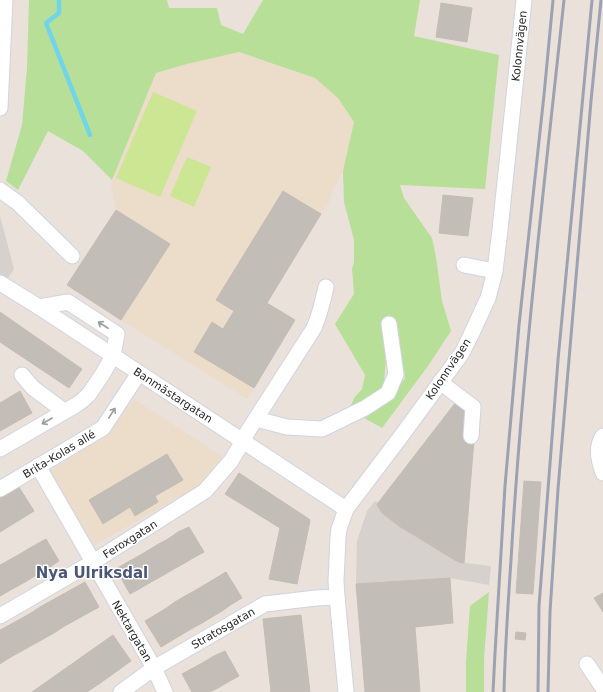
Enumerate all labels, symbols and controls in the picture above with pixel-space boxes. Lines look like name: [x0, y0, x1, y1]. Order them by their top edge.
street label: Kolonnvägen: [509, 10, 530, 82]
one-way arrow: [97, 320, 109, 328]
street label: Kolonnvägen: [423, 336, 474, 402]
street label: Banmästargatan: [131, 365, 215, 426]
one-way arrow: [109, 407, 117, 419]
one-way arrow: [42, 417, 53, 425]
street label: Brita-Kolas allé: [21, 428, 98, 481]
street label: Feroxgatan: [101, 518, 160, 561]
district label: Nya Ulriksdal: [36, 564, 148, 582]
street label: Nektargatan: [109, 598, 154, 664]
street label: Stratosgatan: [189, 605, 257, 652]

